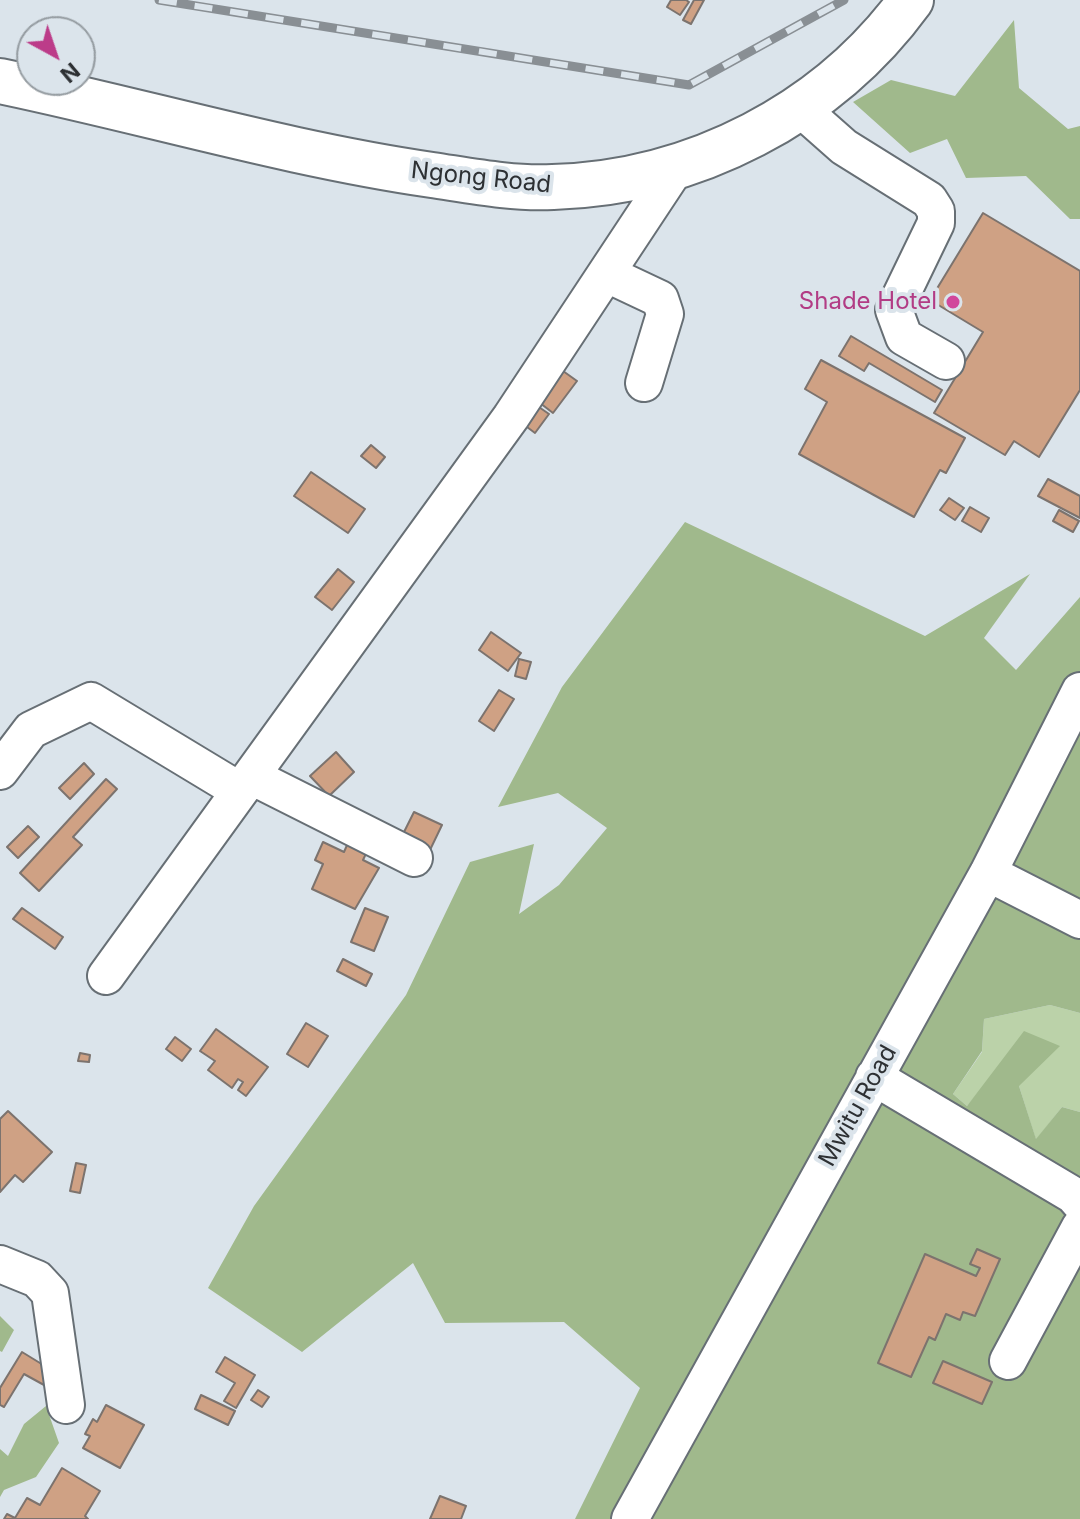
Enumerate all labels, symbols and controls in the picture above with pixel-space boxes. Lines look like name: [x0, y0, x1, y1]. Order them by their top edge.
north arrow: [16, 16, 96, 96]
text: N: [55, 58, 85, 88]
street label: Ngong Road: [410, 156, 552, 200]
place label: Shade Hotel: [799, 288, 937, 316]
marker: Shade Hotel: [944, 293, 962, 311]
street label: Mwitu Road: [813, 1040, 903, 1172]

